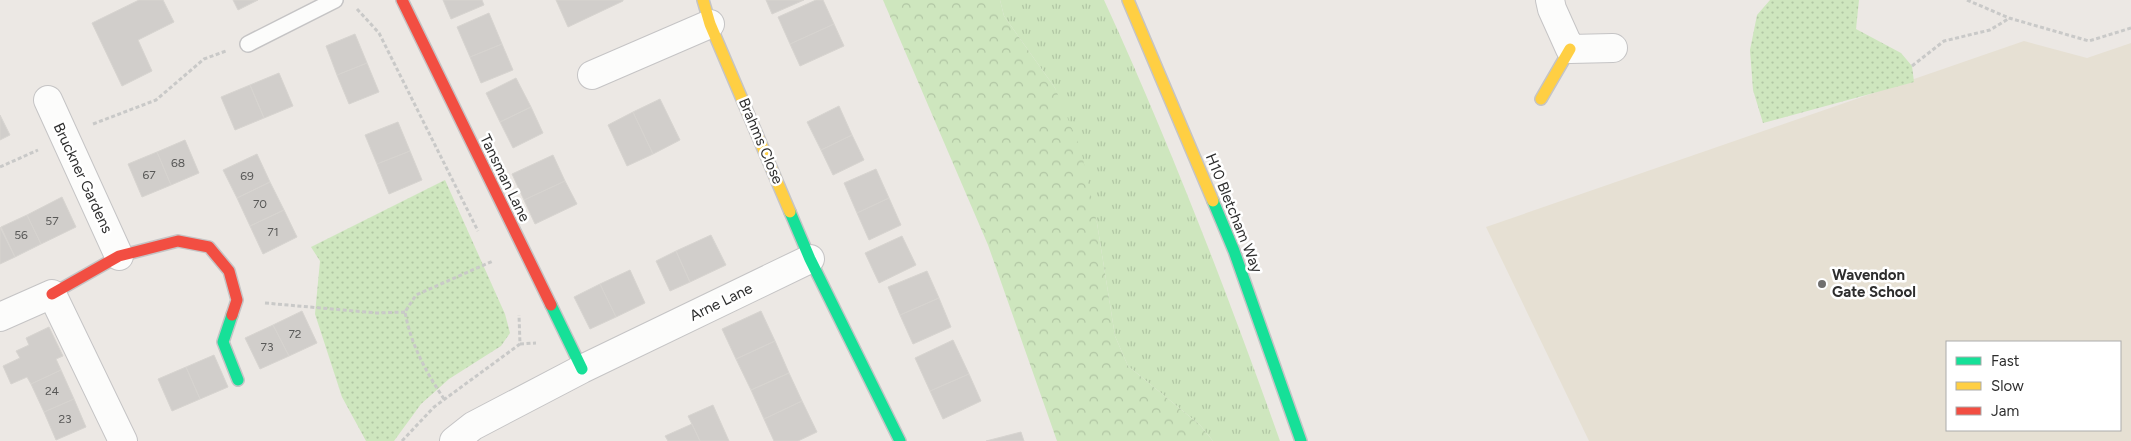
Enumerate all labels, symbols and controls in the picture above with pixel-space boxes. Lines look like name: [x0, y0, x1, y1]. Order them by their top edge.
street label: Brahms Close: [735, 95, 787, 187]
street label: Bruckner Gardens: [50, 120, 116, 236]
street label: Tansman Lane: [476, 131, 534, 225]
street label: H10 Bletcham Way: [1202, 151, 1266, 275]
house number: 68: [171, 156, 185, 170]
house number: 67: [142, 168, 156, 182]
house number: 69: [240, 169, 254, 183]
house number: 70: [253, 197, 267, 211]
house number: 57: [45, 214, 59, 228]
house number: 71: [267, 225, 279, 239]
house number: 56: [14, 228, 28, 242]
place label: Wavendon Gate School: [1832, 266, 1916, 301]
marker: Wavendon Gate School: [1816, 278, 1828, 290]
street label: Arne Lane: [687, 279, 755, 325]
house number: 72: [288, 327, 302, 341]
house number: 73: [261, 340, 273, 354]
legend: [1946, 341, 2121, 431]
text: Fast: [1991, 352, 2020, 370]
text: Slow: [1991, 377, 2024, 395]
house number: 24: [45, 384, 60, 398]
text: Jam: [1991, 402, 2019, 420]
house number: 23: [58, 412, 72, 426]

